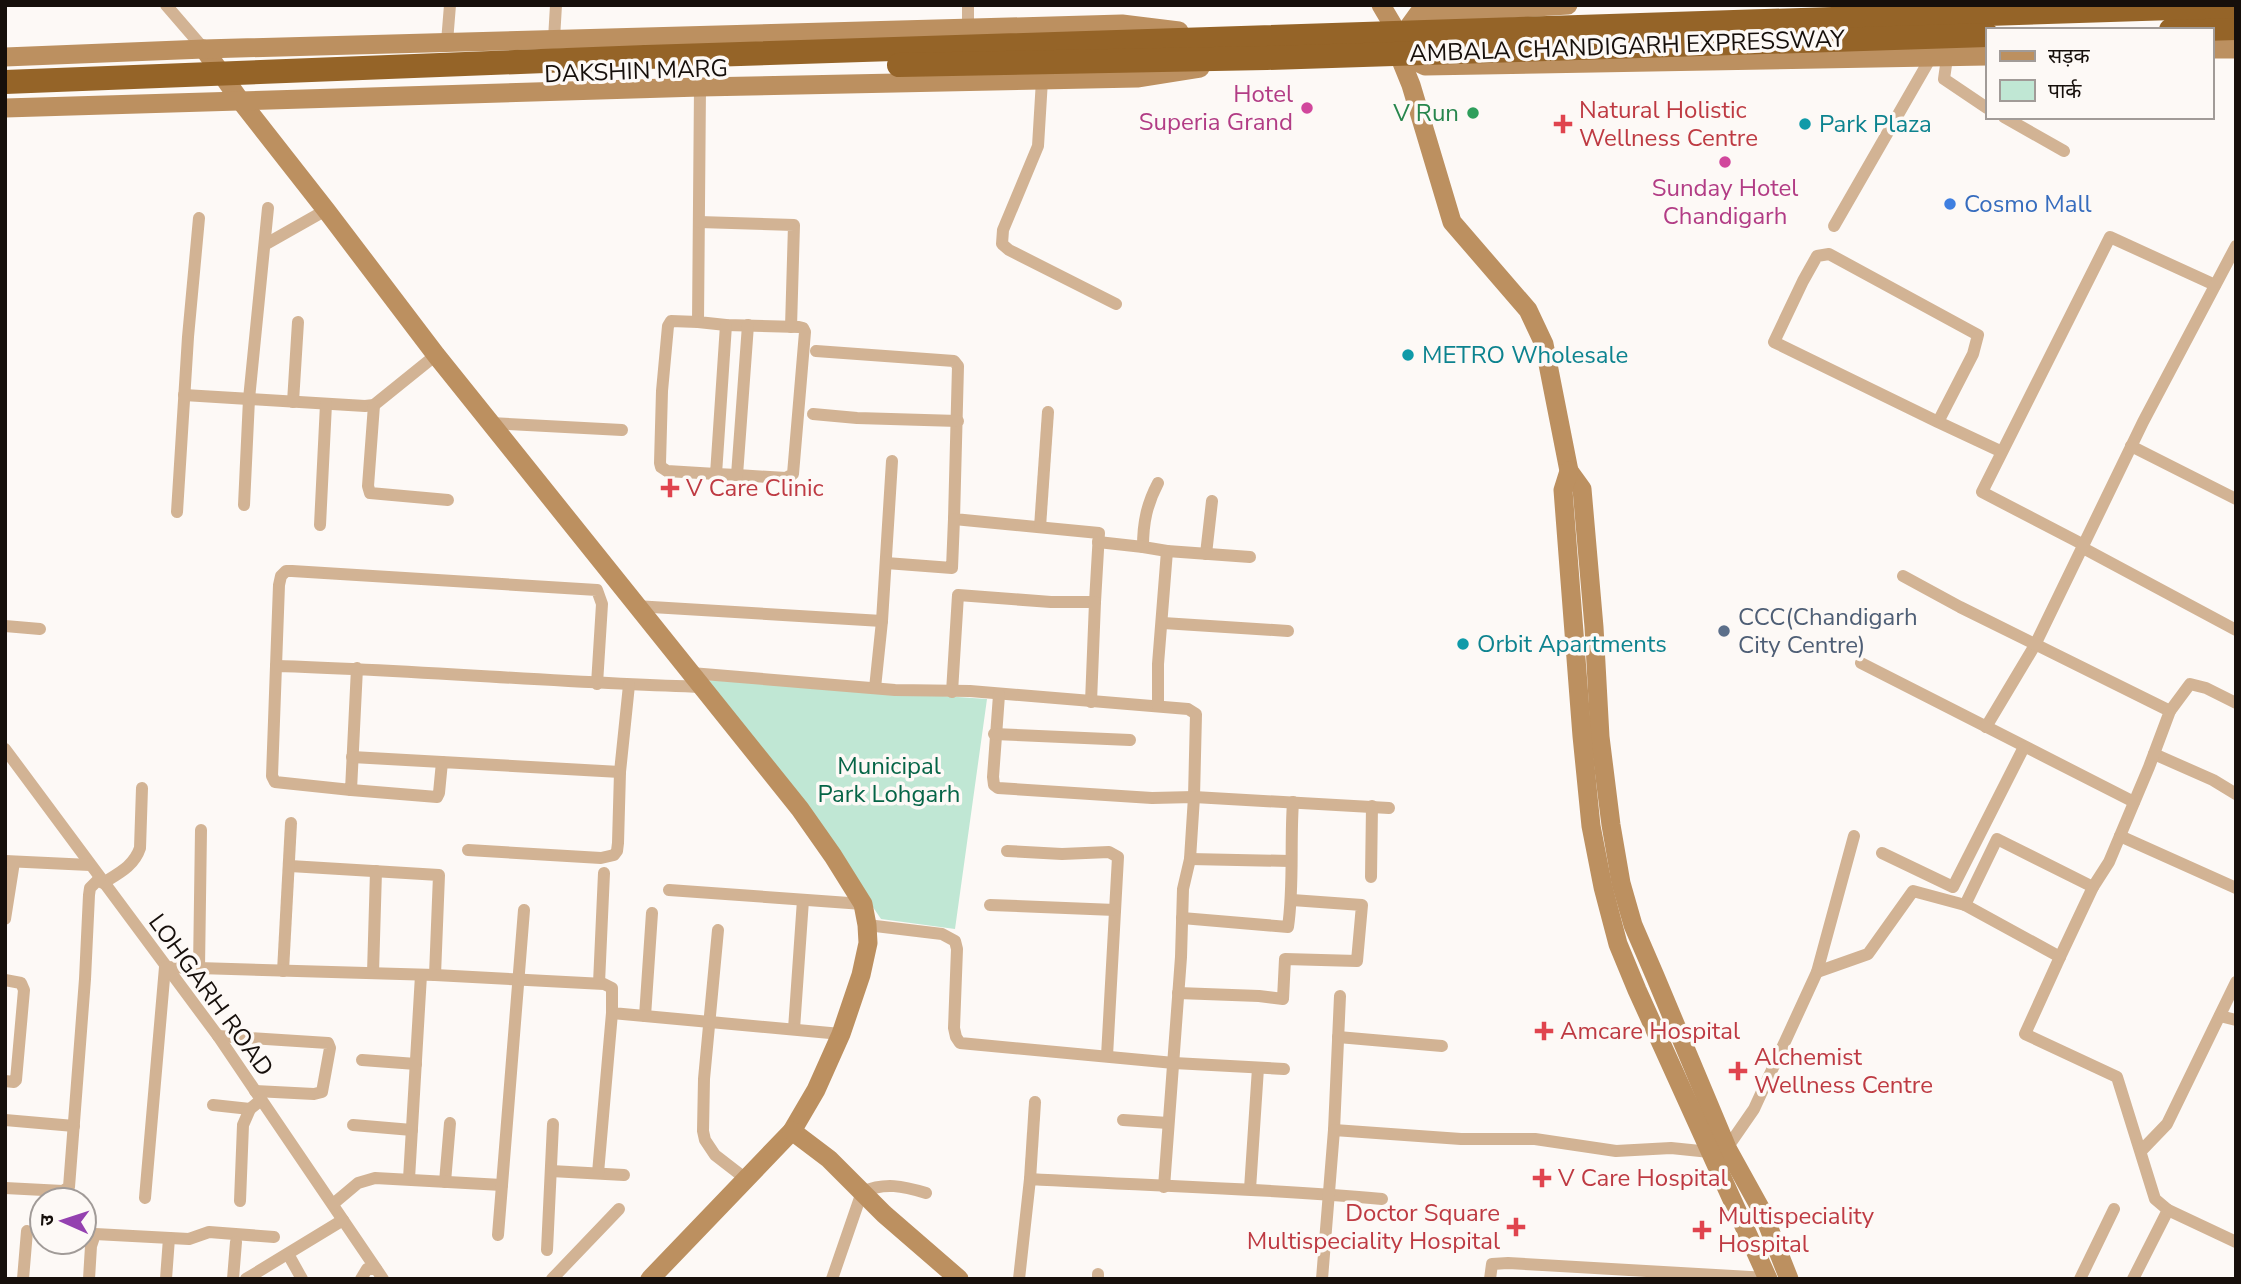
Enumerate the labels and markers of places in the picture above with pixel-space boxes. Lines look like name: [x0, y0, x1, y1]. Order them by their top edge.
place label: Hotel Superia Grand: [1139, 78, 1293, 138]
place label: Natural Holistic Wellness Centre: [1579, 94, 1758, 154]
place label: V Run: [1392, 97, 1459, 129]
marker: Hotel Superia Grand: [1299, 100, 1315, 116]
marker: V Run: [1465, 105, 1481, 121]
place label: Park Plaza: [1819, 108, 1932, 140]
marker: Natural Holistic Wellness Centre: [1553, 114, 1573, 134]
marker: Park Plaza: [1797, 116, 1813, 132]
marker: Sunday Hotel Chandigarh: [1717, 154, 1733, 170]
place label: Sunday Hotel Chandigarh: [1652, 172, 1798, 232]
place label: Cosmo Mall: [1964, 188, 2092, 220]
marker: Cosmo Mall: [1942, 196, 1958, 212]
place label: METRO Wholesale: [1422, 339, 1628, 371]
marker: METRO Wholesale: [1400, 347, 1416, 363]
place label: V Care Clinic: [685, 472, 824, 504]
marker: V Care Clinic: [660, 478, 680, 498]
place label: CCC(Chandigarh City Centre): [1738, 601, 1918, 661]
marker: CCC(Chandigarh City Centre): [1716, 623, 1732, 639]
place label: Orbit Apartments: [1477, 628, 1667, 660]
marker: Orbit Apartments: [1455, 636, 1471, 652]
place label: Amcare Hospital: [1560, 1015, 1740, 1047]
marker: Amcare Hospital: [1534, 1021, 1554, 1041]
place label: Alchemist Wellness Centre: [1754, 1041, 1933, 1101]
marker: Alchemist Wellness Centre: [1728, 1061, 1748, 1081]
place label: V Care Hospital: [1557, 1162, 1728, 1194]
marker: V Care Hospital: [1532, 1168, 1552, 1188]
place label: Doctor Square Multispeciality Hospital: [1247, 1197, 1500, 1257]
place label: Multispeciality Hospital: [1718, 1200, 1875, 1260]
marker: Doctor Square Multispeciality Hospital: [1506, 1217, 1526, 1237]
marker: Multispeciality Hospital: [1692, 1220, 1712, 1240]

